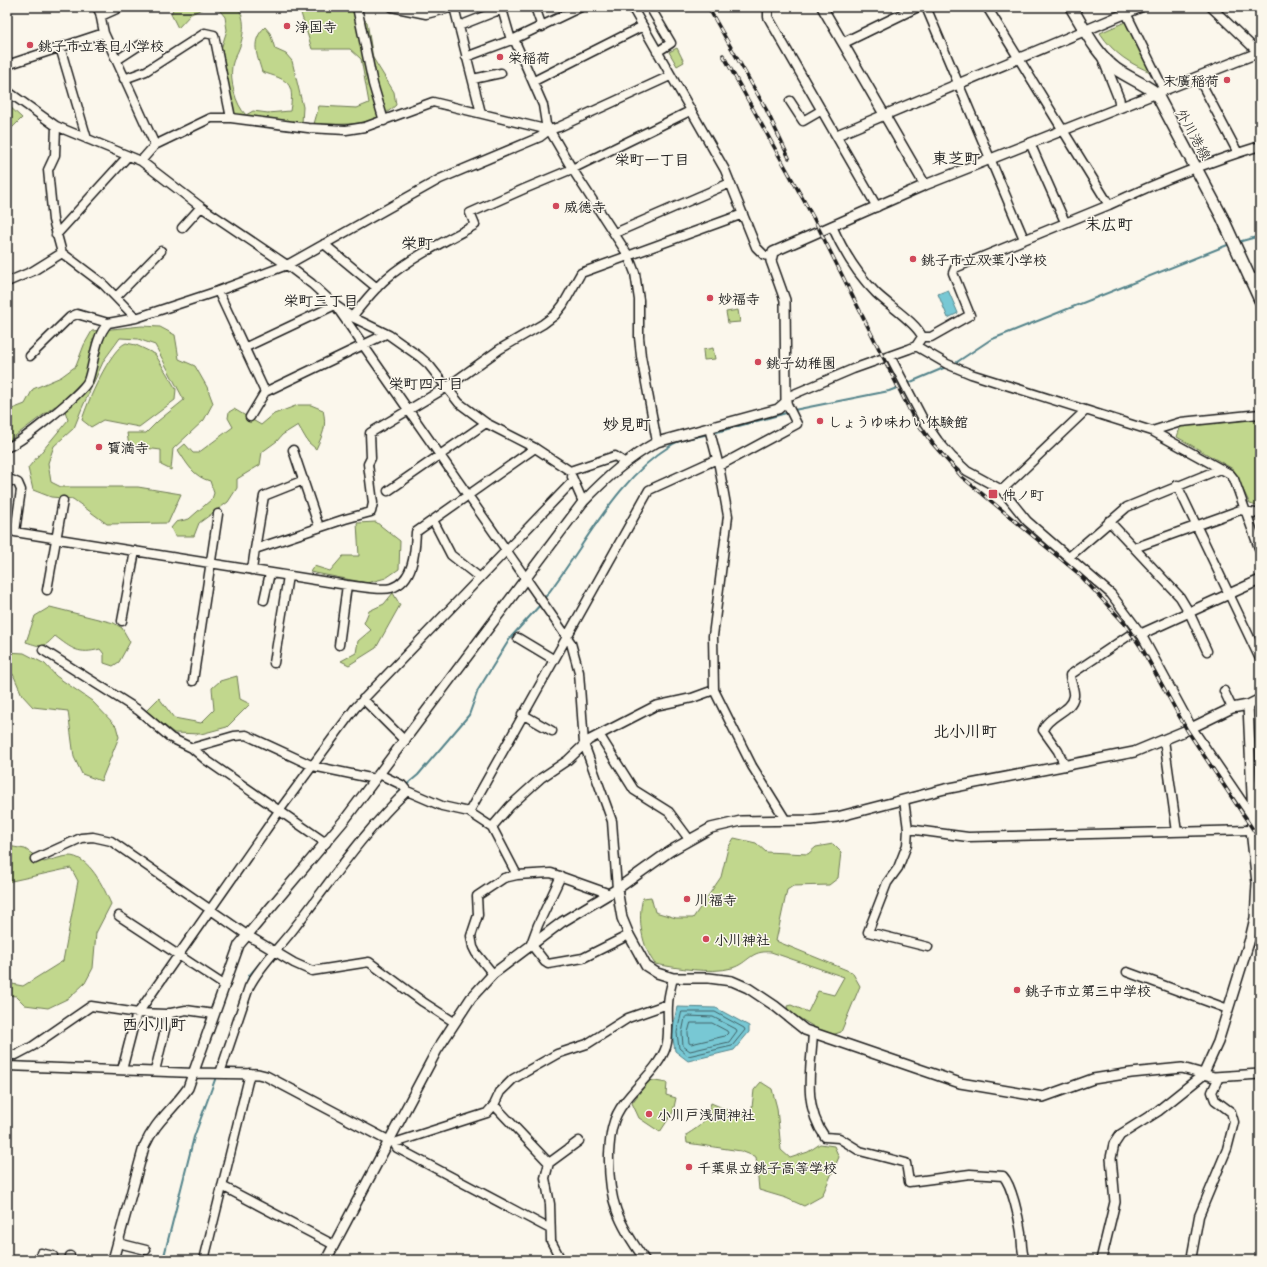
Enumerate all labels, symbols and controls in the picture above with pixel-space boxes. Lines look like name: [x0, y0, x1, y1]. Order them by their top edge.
place label: 浄国寺: [295, 16, 337, 37]
marker: 浄国寺: [282, 21, 292, 31]
place label: 銚子市立春日小学校: [38, 35, 164, 56]
marker: 銚子市立春日小学校: [25, 40, 35, 50]
place label: 栄稲荷: [508, 47, 550, 68]
marker: 栄稲荷: [495, 52, 505, 62]
place label: 末廣稲荷: [1163, 70, 1219, 91]
marker: 末廣稲荷: [1222, 75, 1232, 85]
street label: 外川港線: [1171, 104, 1217, 164]
district label: 東芝町: [932, 145, 980, 169]
district label: 栄町一丁目: [614, 147, 690, 170]
place label: 威徳寺: [564, 196, 606, 217]
marker: 威徳寺: [551, 201, 561, 211]
district label: 末広町: [1085, 211, 1133, 235]
district label: 栄町: [401, 230, 433, 254]
place label: 銚子市立双葉小学校: [921, 249, 1047, 270]
marker: 銚子市立双葉小学校: [908, 254, 918, 264]
district label: 栄町三丁目: [283, 288, 359, 311]
place label: 妙福寺: [718, 288, 760, 309]
marker: 妙福寺: [705, 293, 715, 303]
place label: 銚子幼稚園: [766, 352, 836, 373]
marker: 銚子幼稚園: [753, 357, 763, 367]
district label: 栄町四丁目: [388, 371, 464, 394]
district label: 妙見町: [603, 411, 651, 435]
place label: しょうゆ味わい体験館: [828, 411, 968, 432]
marker: しょうゆ味わい体験館: [815, 416, 825, 426]
place label: 寶満寺: [107, 437, 149, 458]
marker: 寶満寺: [94, 442, 104, 452]
place label: 仲ノ町: [1002, 484, 1044, 505]
marker: 仲ノ町: [987, 488, 999, 500]
district label: 北小川町: [933, 718, 997, 742]
place label: 川福寺: [695, 889, 737, 910]
marker: 川福寺: [682, 894, 692, 904]
place label: 小川神社: [714, 929, 770, 950]
marker: 小川神社: [701, 934, 711, 944]
place label: 銚子市立第三中学校: [1025, 980, 1151, 1001]
marker: 銚子市立第三中学校: [1012, 985, 1022, 995]
district label: 西小川町: [122, 1011, 186, 1035]
place label: 小川戸浅間神社: [657, 1104, 755, 1125]
marker: 小川戸浅間神社: [644, 1109, 654, 1119]
place label: 千葉県立銚子高等学校: [697, 1157, 837, 1178]
marker: 千葉県立銚子高等学校: [684, 1162, 694, 1172]

